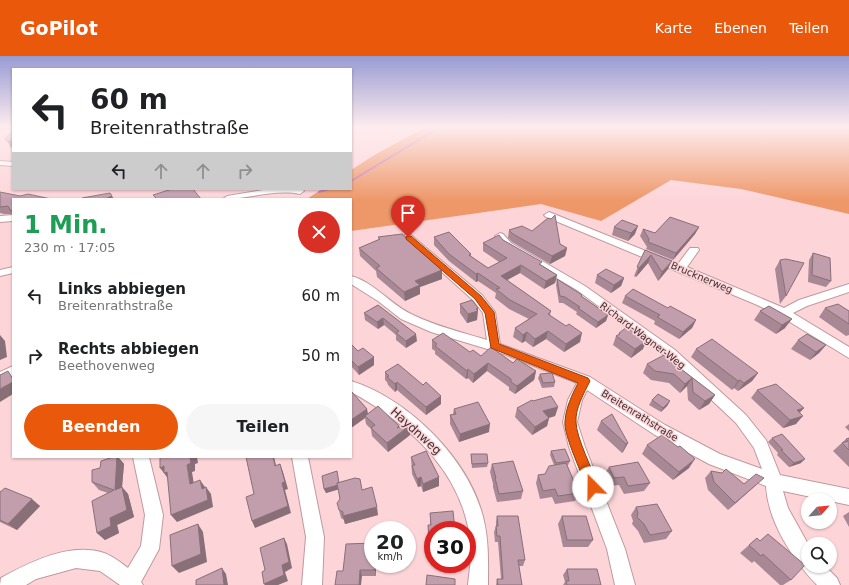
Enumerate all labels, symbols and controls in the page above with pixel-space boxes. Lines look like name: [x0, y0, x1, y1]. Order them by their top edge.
text: GoPilot: [20, 17, 98, 39]
text: Karte: [655, 20, 692, 36]
text: Ebenen: [714, 20, 767, 36]
text: Teilen: [789, 20, 829, 36]
text: 60 m: [90, 83, 168, 116]
icon: left: [24, 84, 76, 136]
text: Breitenrathstraße: [90, 117, 249, 138]
icon: left: [108, 160, 130, 182]
icon: ahead: [150, 160, 172, 182]
icon: ahead: [192, 160, 214, 182]
icon: right: [234, 160, 256, 182]
pin: [391, 196, 425, 237]
icon: arrive: [397, 202, 419, 224]
text: 1 Min.: [24, 211, 107, 239]
button: close: [298, 211, 340, 253]
text: 230 m · 17:05: [24, 240, 115, 255]
street label: Brucknerweg: [669, 260, 734, 295]
text: Links abbiegen: [58, 280, 186, 298]
icon: left: [24, 285, 46, 307]
text: 60 m: [302, 287, 340, 305]
text: Breitenrathstraße: [58, 298, 173, 313]
street label: Richard-Wagner-Weg: [598, 300, 687, 371]
text: Rechts abbiegen: [58, 340, 199, 358]
icon: right: [24, 345, 46, 367]
text: 50 m: [302, 347, 340, 365]
text: Beethovenweg: [58, 358, 155, 373]
street label: Breitenrathstraße: [599, 387, 680, 444]
button: Beenden: [24, 404, 178, 450]
button: Teilen: [186, 404, 340, 450]
street label: Haydnweg: [388, 405, 444, 457]
position arrow: [572, 466, 614, 508]
north arrow: [801, 493, 837, 529]
map controls: [801, 493, 837, 573]
speed limit sign: 30: [424, 521, 476, 573]
text: 20: [376, 530, 404, 554]
button: search: [801, 537, 837, 573]
text: km/h: [377, 551, 403, 562]

